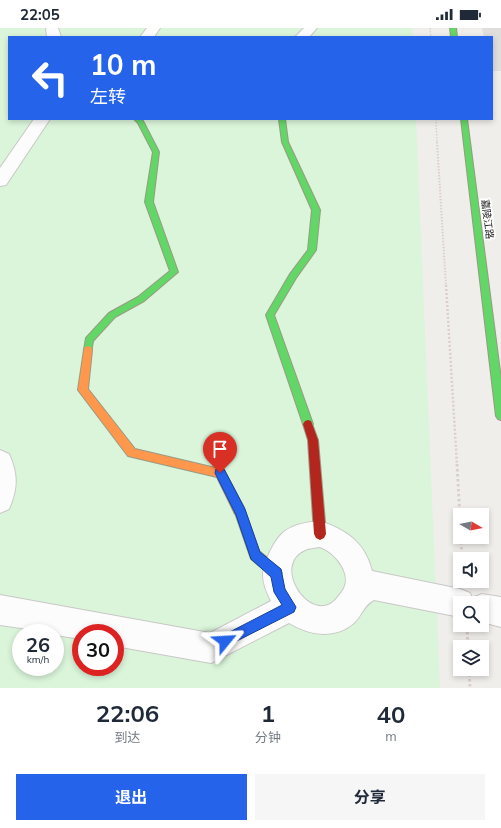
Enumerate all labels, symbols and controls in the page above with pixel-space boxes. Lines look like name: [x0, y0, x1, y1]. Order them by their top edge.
text: 22:05: [20, 5, 60, 24]
text: 10 m: [90, 47, 156, 82]
icon: left: [24, 52, 76, 104]
text: 左转: [90, 85, 126, 108]
street label: 嘉陵江路: [479, 198, 496, 240]
pin: [203, 432, 237, 473]
icon: arrive: [209, 438, 231, 460]
north arrow: [453, 508, 489, 544]
map controls: [453, 508, 489, 676]
button: sound: [453, 552, 489, 588]
button: search: [453, 596, 489, 632]
position arrow: [204, 620, 246, 662]
speed limit sign: 30: [72, 624, 124, 676]
text: 26: [26, 632, 50, 657]
button: layers: [453, 640, 489, 676]
text: km/h: [27, 653, 49, 666]
text: 22:06: [96, 698, 159, 728]
text: 1: [261, 698, 275, 728]
text: 40: [377, 699, 405, 729]
text: m: [385, 728, 397, 744]
text: 到达: [114, 729, 140, 745]
text: 分钟: [255, 729, 281, 745]
button: 退出: [16, 774, 247, 820]
button: 分享: [255, 774, 485, 820]

